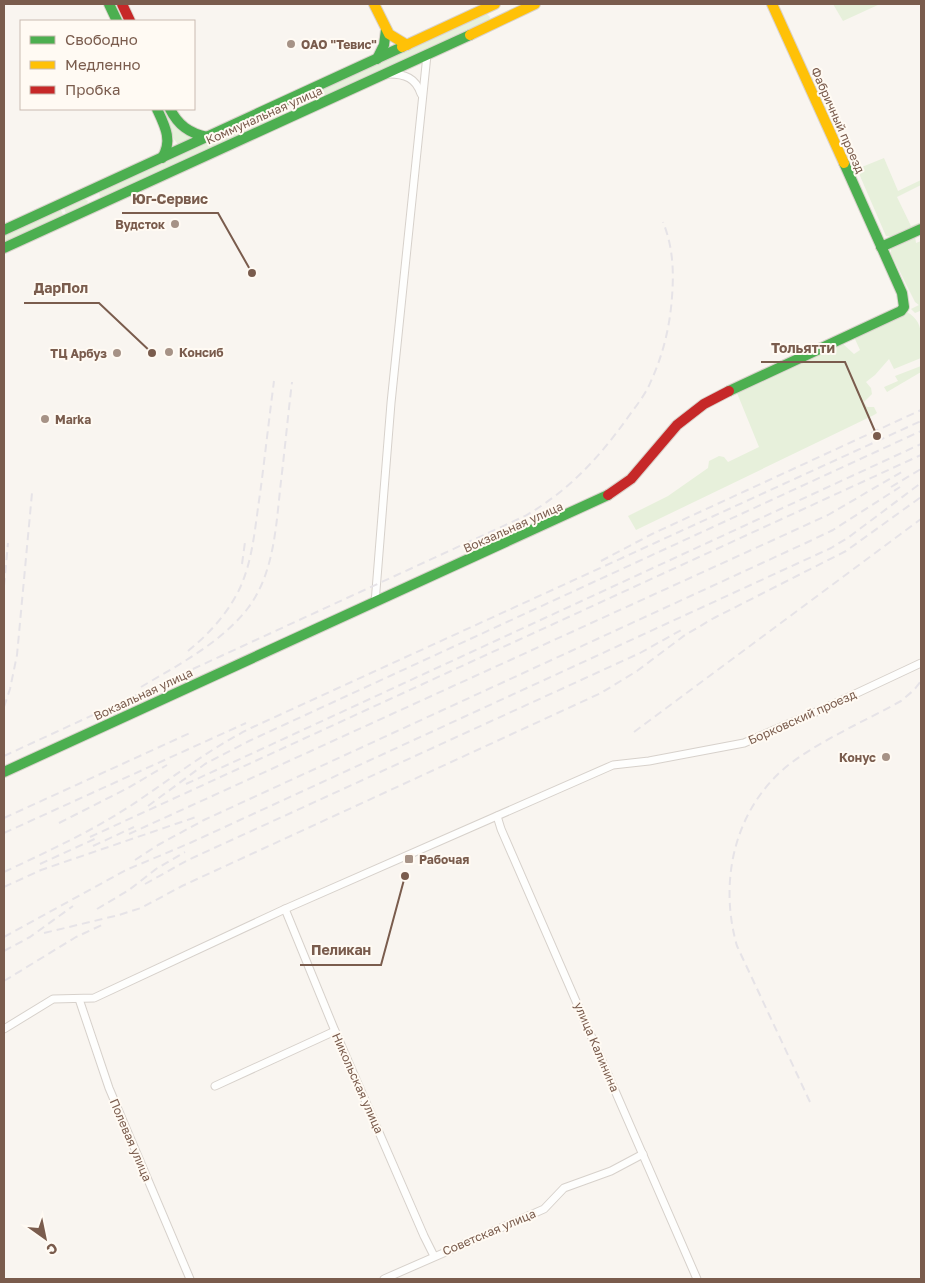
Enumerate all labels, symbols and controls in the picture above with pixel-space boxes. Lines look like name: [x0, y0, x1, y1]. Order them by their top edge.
legend: [20, 20, 195, 110]
text: Свободно: [65, 30, 138, 48]
place label: ОАО "Тевис": [301, 37, 377, 52]
marker: ОАО "Тевис": [285, 38, 297, 50]
text: Медленно: [65, 55, 141, 73]
street label: Фабричный проезд: [808, 65, 868, 175]
text: Пробка: [65, 80, 120, 98]
street label: Коммунальная улица: [203, 83, 325, 147]
callout: Юг-Сервис: [122, 184, 218, 213]
text: Юг-Сервис: [132, 190, 208, 207]
place label: Вудсток: [115, 217, 165, 232]
marker: Вудсток: [169, 218, 181, 230]
callout: ДарПол: [24, 274, 99, 303]
text: ДарПол: [34, 279, 88, 296]
callout: Тольятти: [761, 333, 845, 362]
text: Тольятти: [771, 339, 835, 356]
place label: Консиб: [179, 345, 224, 360]
place label: ТЦ Арбуз: [50, 346, 107, 361]
marker: Консиб: [163, 346, 175, 358]
marker: ТЦ Арбуз: [111, 347, 123, 359]
place label: Marka: [55, 412, 91, 427]
marker: Marka: [39, 413, 51, 425]
street label: Вокзальная улица: [461, 498, 565, 556]
street label: Вокзальная улица: [91, 664, 195, 724]
street label: Борковский проезд: [746, 686, 858, 748]
place label: Конус: [839, 750, 876, 765]
marker: Конус: [880, 751, 892, 763]
place label: Рабочая: [419, 852, 469, 867]
marker: Рабочая: [403, 853, 415, 865]
callout: Пеликан: [300, 936, 381, 965]
text: Пеликан: [311, 941, 371, 958]
street label: улица Калинина: [571, 1000, 623, 1094]
street label: Никольская улица: [329, 1030, 387, 1136]
street label: Полевая улица: [107, 1096, 155, 1184]
street label: Советская улица: [440, 1206, 538, 1258]
north arrow: [20, 1213, 70, 1263]
text: С: [44, 1239, 61, 1259]

